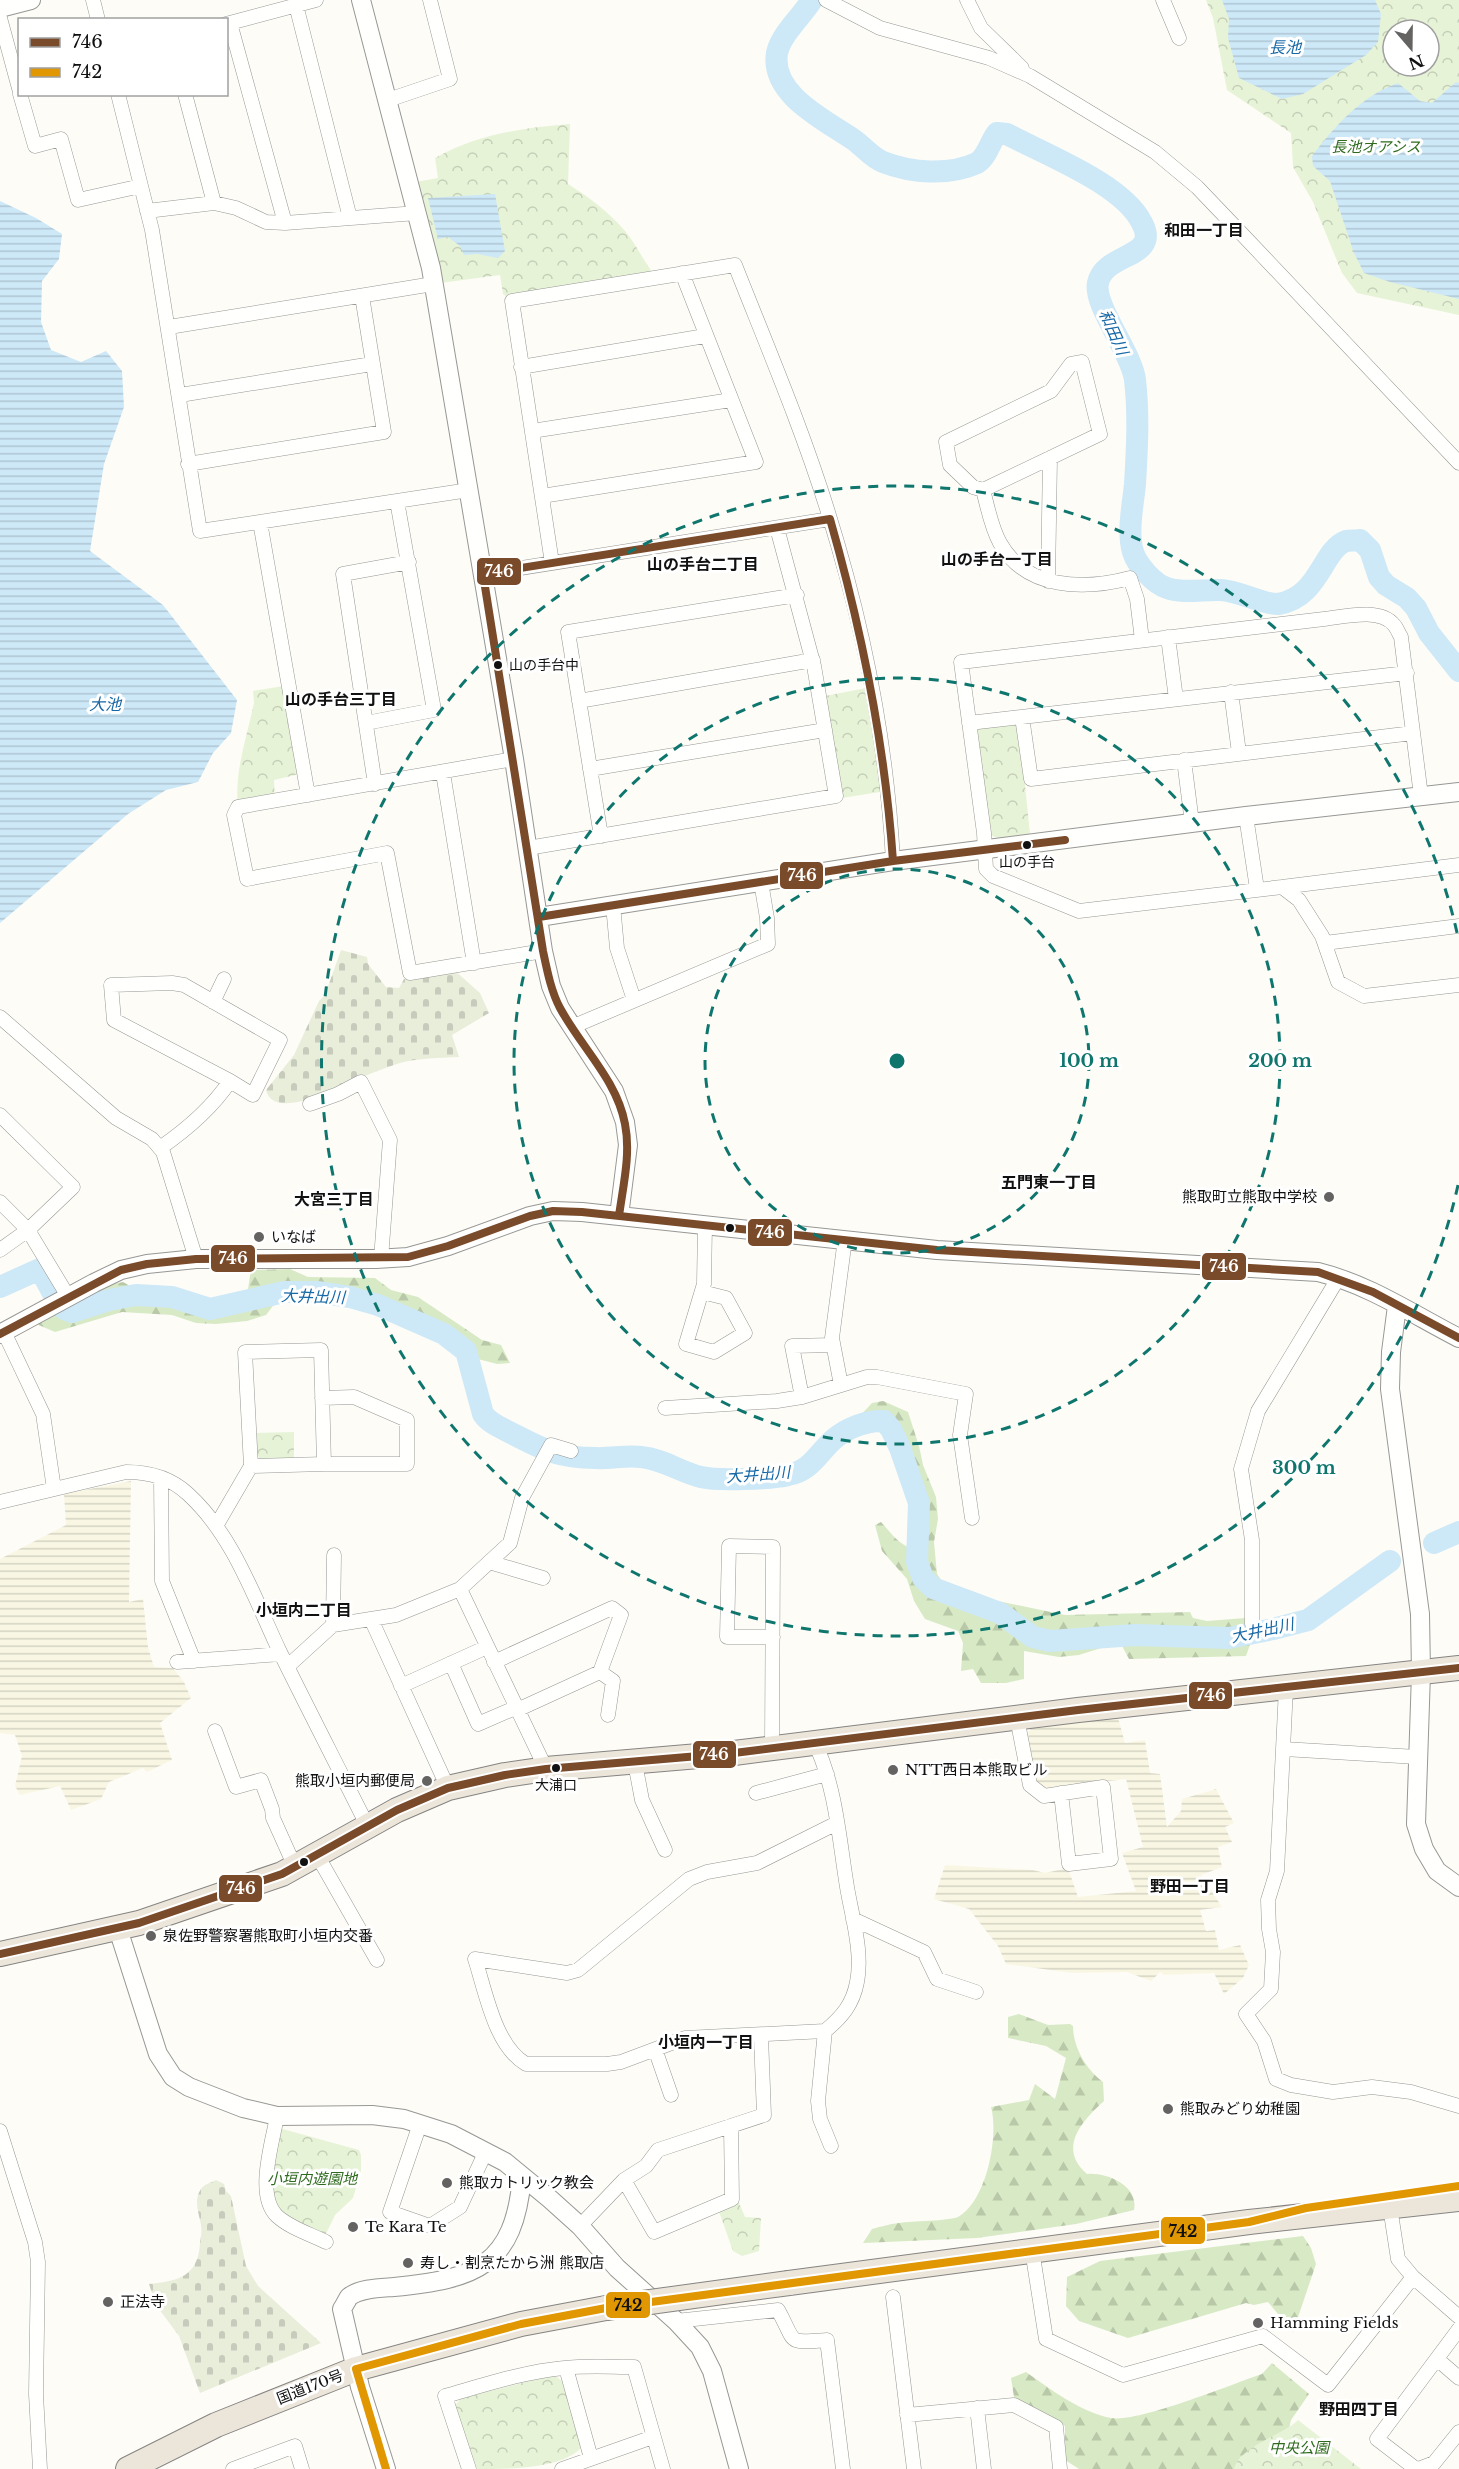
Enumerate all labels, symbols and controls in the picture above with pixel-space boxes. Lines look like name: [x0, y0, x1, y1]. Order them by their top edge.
legend: [18, 18, 228, 96]
north arrow: [1381, 18, 1441, 78]
text: 746: [72, 31, 103, 53]
water label: 長池: [1269, 37, 1303, 57]
text: N: [1406, 50, 1427, 74]
text: 742: [72, 61, 102, 83]
park label: 長池オアシス: [1331, 137, 1421, 156]
district label: 和田一丁目: [1164, 220, 1244, 240]
water label: 和田川: [1095, 306, 1134, 360]
district label: 山の手台一丁目: [941, 549, 1053, 569]
district label: 山の手台二丁目: [647, 554, 759, 574]
line badge: 746: [476, 557, 522, 586]
text: 746: [484, 561, 514, 581]
place label: 山の手台中: [509, 656, 579, 674]
marker: 山の手台中: [492, 659, 504, 671]
district label: 山の手台三丁目: [285, 689, 397, 709]
water label: 大池: [89, 694, 123, 714]
marker: 山の手台: [1021, 839, 1033, 851]
place label: 山の手台: [999, 853, 1055, 871]
line badge: 746: [779, 861, 824, 890]
text: 746: [787, 865, 817, 885]
text: 100 m: [1059, 1050, 1119, 1072]
text: 200 m: [1248, 1050, 1312, 1072]
centre of rings: [887, 1051, 907, 1071]
district label: 五門東一丁目: [1001, 1172, 1097, 1192]
place label: 熊取町立熊取中学校: [1182, 1187, 1317, 1206]
district label: 大宮三丁目: [294, 1189, 374, 1209]
marker: 熊取町立熊取中学校: [1322, 1190, 1336, 1204]
line badge: 746: [747, 1218, 793, 1247]
unlabelled marker: [724, 1222, 736, 1234]
text: 746: [755, 1222, 785, 1242]
place label: いなば: [271, 1227, 316, 1246]
marker: いなば: [252, 1230, 266, 1244]
line badge: 746: [210, 1244, 256, 1273]
text: 746: [218, 1248, 248, 1268]
line badge: 746: [1201, 1252, 1247, 1281]
text: 746: [1209, 1256, 1239, 1276]
water label: 大井出川: [281, 1285, 347, 1307]
text: 300 m: [1272, 1457, 1336, 1479]
water label: 大井出川: [725, 1462, 793, 1486]
district label: 小垣内二丁目: [256, 1600, 352, 1620]
water label: 大井出川: [1229, 1613, 1297, 1646]
line badge: 746: [1188, 1681, 1233, 1710]
text: 746: [1196, 1685, 1226, 1705]
line badge: 746: [692, 1740, 737, 1769]
text: 746: [699, 1744, 729, 1764]
place label: NTT西日本熊取ビル: [905, 1760, 1048, 1779]
marker: 大浦口: [550, 1762, 562, 1774]
marker: NTT西日本熊取ビル: [886, 1763, 900, 1777]
place label: 熊取小垣内郵便局: [295, 1771, 415, 1790]
marker: 熊取小垣内郵便局: [420, 1774, 434, 1788]
place label: 大浦口: [535, 1776, 577, 1794]
unlabelled marker: [298, 1856, 310, 1868]
line badge: 746: [218, 1874, 263, 1903]
district label: 野田一丁目: [1150, 1876, 1230, 1896]
text: 746: [226, 1878, 256, 1898]
place label: 泉佐野警察署熊取町小垣内交番: [163, 1926, 373, 1945]
marker: 泉佐野警察署熊取町小垣内交番: [144, 1929, 158, 1943]
district label: 小垣内一丁目: [658, 2032, 754, 2052]
place label: 熊取みどり幼稚園: [1180, 2099, 1300, 2118]
marker: 熊取みどり幼稚園: [1161, 2102, 1175, 2116]
park label: 小垣内遊園地: [267, 2169, 359, 2188]
place label: 熊取カトリック教会: [459, 2173, 594, 2192]
marker: 熊取カトリック教会: [440, 2176, 454, 2190]
line badge: 742: [1160, 2216, 1206, 2245]
place label: Te Kara Te: [365, 2217, 447, 2236]
marker: Te Kara Te: [346, 2220, 360, 2234]
text: 742: [1168, 2221, 1198, 2241]
place label: 寿し・割烹たから洲 熊取店: [420, 2253, 604, 2272]
marker: 寿し・割烹たから洲 熊取店: [401, 2256, 415, 2270]
line badge: 742: [605, 2291, 651, 2319]
place label: 正法寺: [120, 2292, 165, 2311]
marker: 正法寺: [101, 2295, 115, 2309]
text: 742: [613, 2295, 643, 2315]
place label: Hamming Fields: [1270, 2313, 1399, 2332]
marker: Hamming Fields: [1251, 2316, 1265, 2330]
street label: 国道170号: [274, 2365, 346, 2408]
district label: 野田四丁目: [1319, 2399, 1399, 2419]
park label: 中央公園: [1269, 2438, 1331, 2457]

